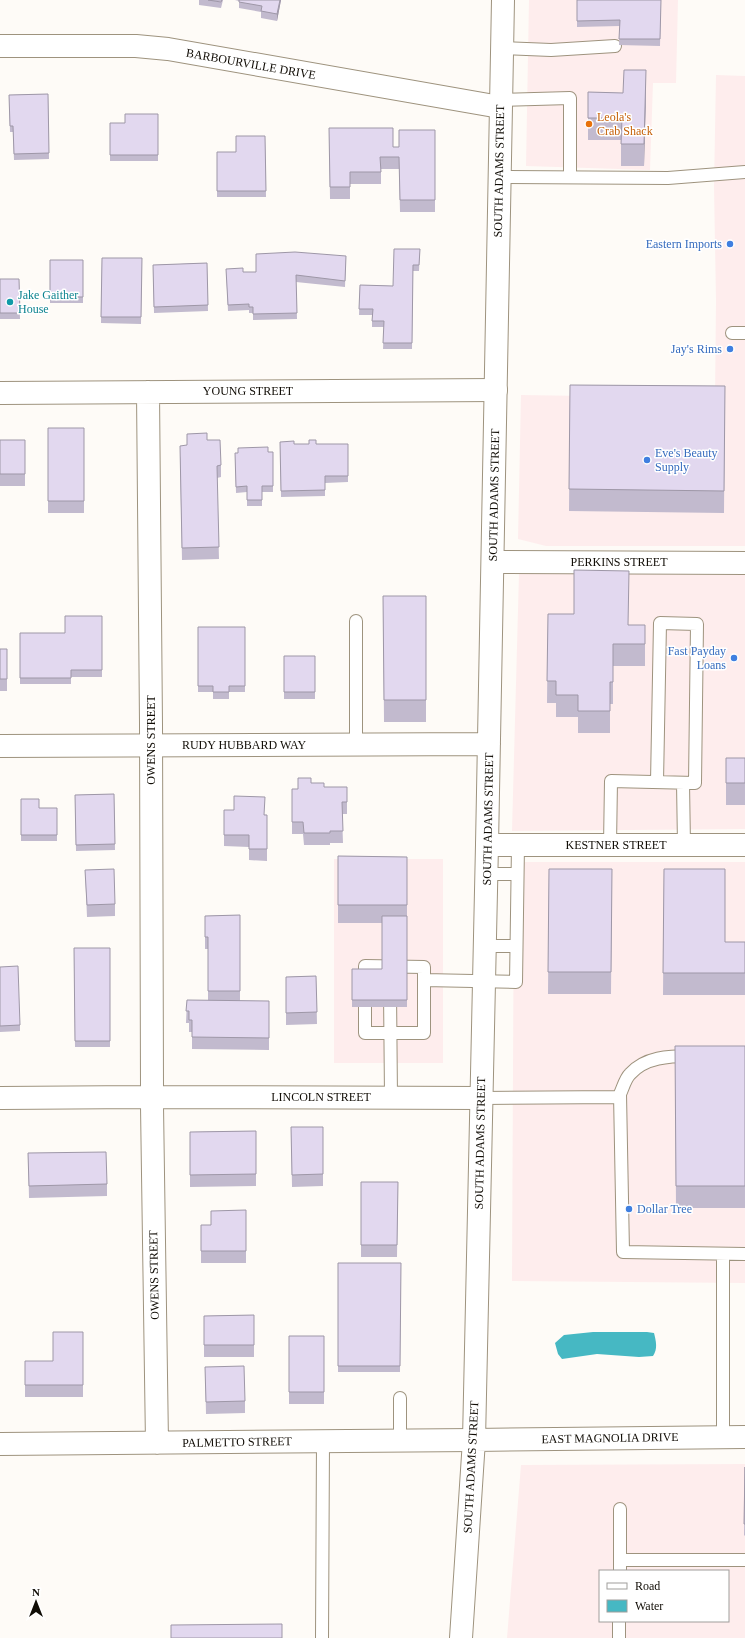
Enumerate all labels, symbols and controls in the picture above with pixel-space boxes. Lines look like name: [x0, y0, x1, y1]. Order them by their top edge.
street label: BARBOURVILLE DRIVE: [185, 46, 317, 82]
street label: SOUTH ADAMS STREET: [491, 104, 507, 237]
place label: Leola's Crab Shack: [597, 110, 653, 138]
marker: Leola's Crab Shack: [584, 119, 594, 129]
place label: Eastern Imports: [646, 237, 722, 251]
marker: Eastern Imports: [725, 239, 735, 249]
place label: Jake Gaither House: [18, 288, 78, 316]
marker: Jake Gaither House: [5, 297, 15, 307]
place label: Jay's Rims: [671, 342, 722, 356]
marker: Jay's Rims: [725, 344, 735, 354]
street label: YOUNG STREET: [203, 384, 294, 398]
street label: SOUTH ADAMS STREET: [486, 428, 502, 561]
place label: Eve's Beauty Supply: [655, 446, 717, 474]
marker: Eve's Beauty Supply: [642, 455, 652, 465]
street label: PERKINS STREET: [570, 555, 668, 569]
place label: Fast Payday Loans: [668, 644, 726, 672]
marker: Fast Payday Loans: [729, 653, 739, 663]
street label: OWENS STREET: [144, 695, 158, 785]
street label: RUDY HUBBARD WAY: [182, 738, 306, 752]
street label: SOUTH ADAMS STREET: [480, 752, 496, 885]
street label: KESTNER STREET: [566, 838, 667, 852]
street label: SOUTH ADAMS STREET: [472, 1076, 488, 1209]
street label: LINCOLN STREET: [271, 1090, 371, 1104]
place label: Dollar Tree: [637, 1202, 692, 1216]
marker: Dollar Tree: [624, 1204, 634, 1214]
street label: OWENS STREET: [146, 1229, 162, 1320]
street label: SOUTH ADAMS STREET: [461, 1400, 481, 1534]
street label: EAST MAGNOLIA DRIVE: [541, 1430, 679, 1446]
street label: PALMETTO STREET: [182, 1434, 293, 1450]
legend: [599, 1570, 729, 1622]
text: Road: [635, 1579, 660, 1593]
north arrow: [16, 1582, 56, 1622]
text: N: [32, 1586, 40, 1598]
text: Water: [635, 1599, 663, 1613]

